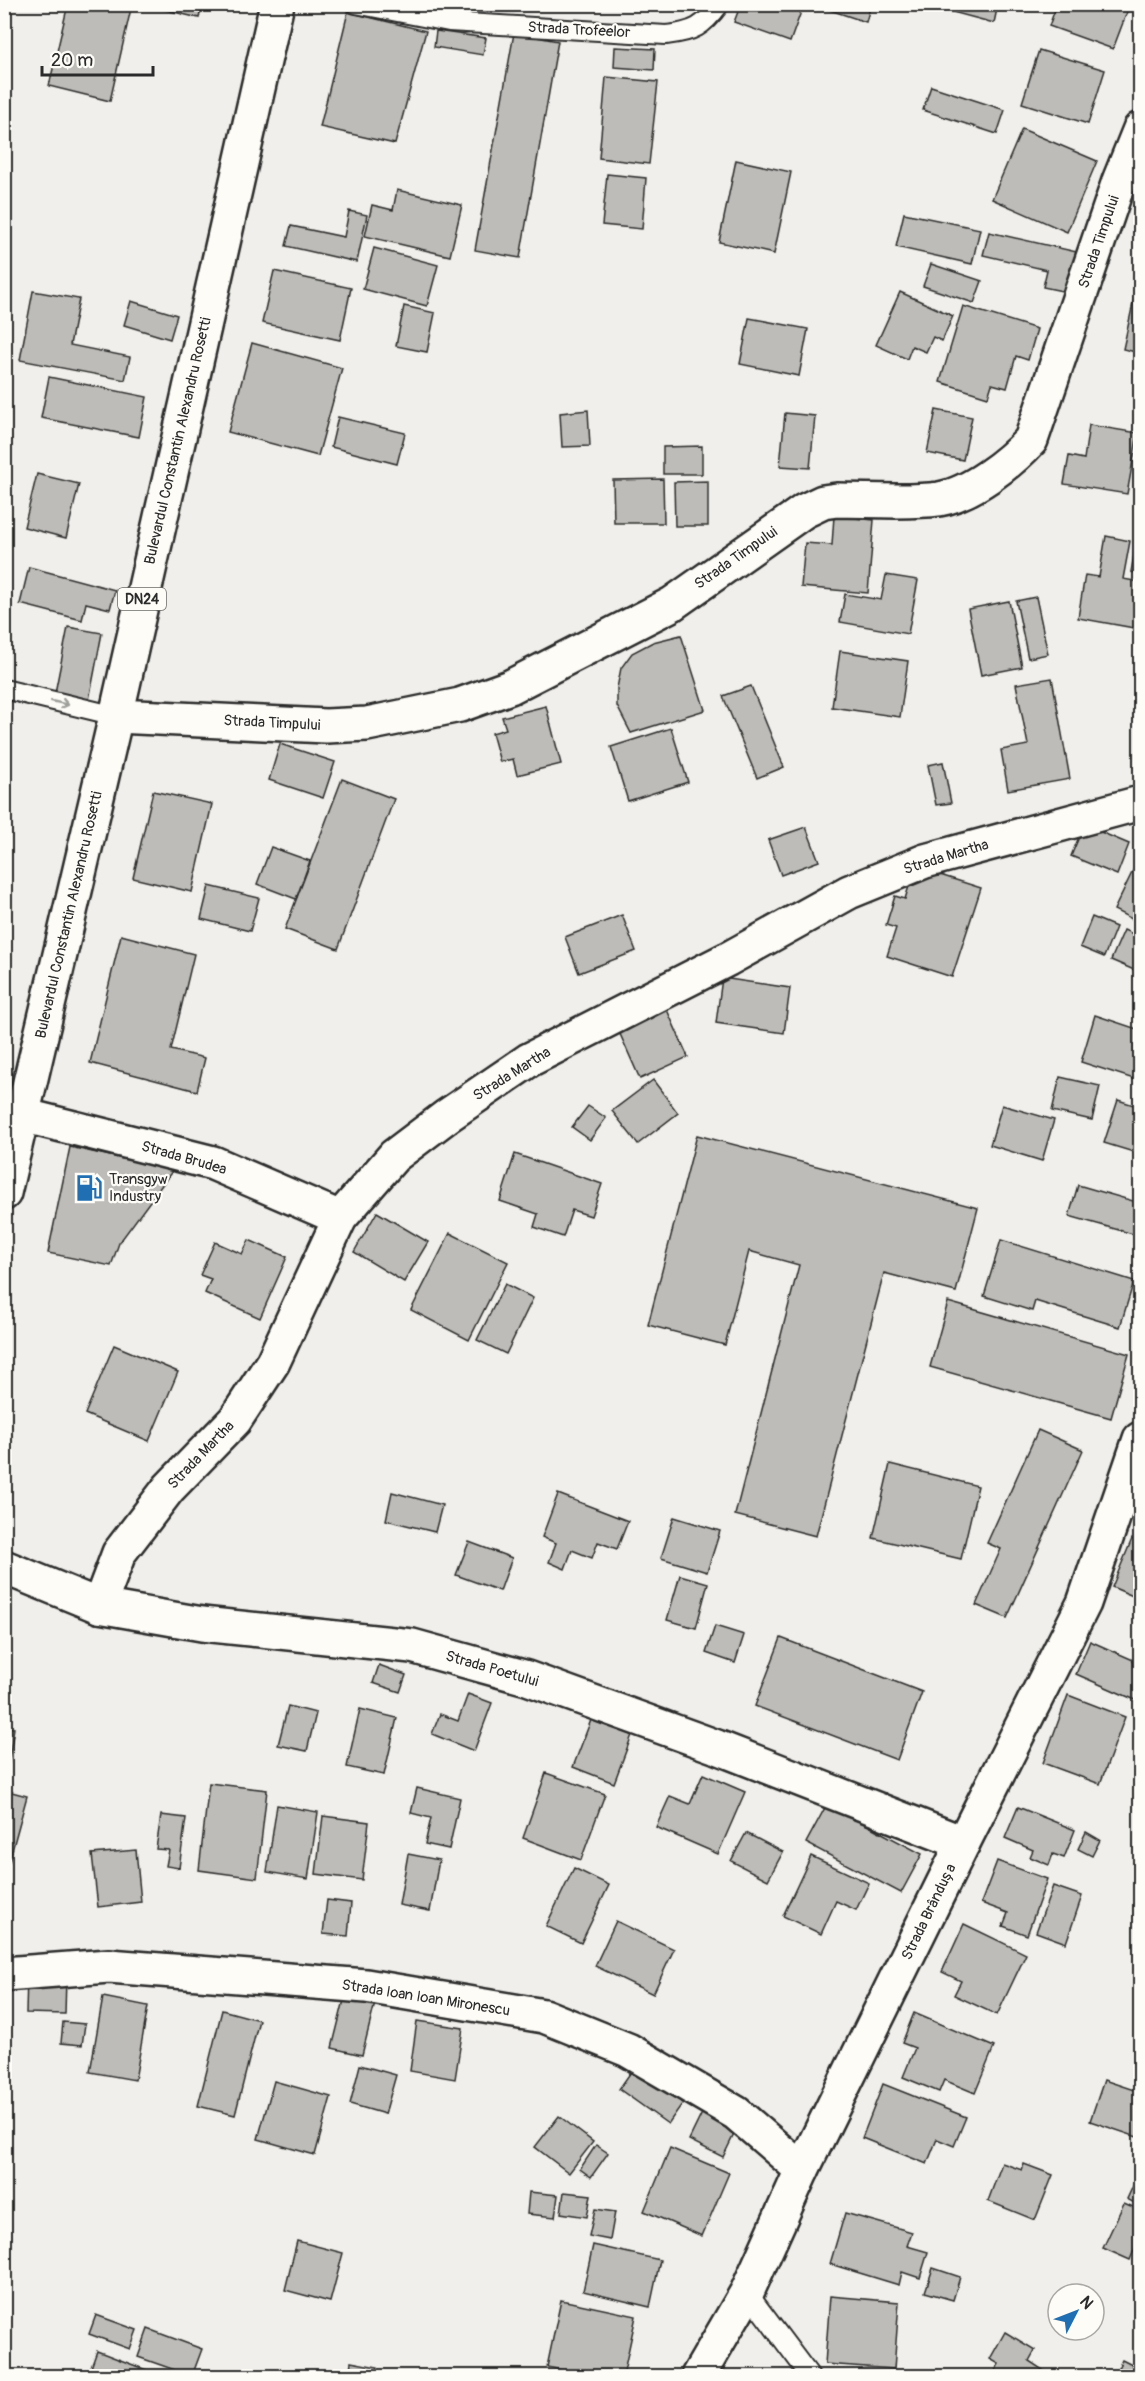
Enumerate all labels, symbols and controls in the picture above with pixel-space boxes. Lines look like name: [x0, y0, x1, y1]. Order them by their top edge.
street label: Strada Trofeelor: [527, 18, 631, 42]
scale bar: [42, 39, 153, 77]
text: 20 m: [51, 49, 93, 72]
street label: Strada Timpului: [1074, 193, 1124, 291]
street label: Bulevardul Constantin Alexandru Rosetti: [140, 315, 216, 566]
street label: Strada Timpului: [691, 522, 781, 594]
road number: DN24: [118, 588, 166, 610]
one-way arrow: [50, 697, 69, 709]
street label: Strada Timpului: [223, 711, 321, 735]
street label: Bulevardul Constantin Alexandru Rosetti: [31, 789, 107, 1040]
street label: Strada Martha: [901, 835, 991, 879]
street label: Strada Martha: [470, 1043, 554, 1105]
street label: Strada Brudea: [139, 1137, 229, 1179]
place label: Transgyw Industry: [109, 1170, 168, 1206]
fuel station icon: Transgyw Industry: [74, 1173, 104, 1203]
street label: Strada Martha: [164, 1417, 238, 1493]
street label: Strada Poetului: [443, 1647, 541, 1691]
street label: Strada Brândușa: [897, 1861, 961, 1963]
street label: Strada Ioan Ioan Mironescu: [341, 1975, 511, 2021]
north arrow: [1046, 2282, 1106, 2342]
text: N: [1075, 2292, 1098, 2313]

